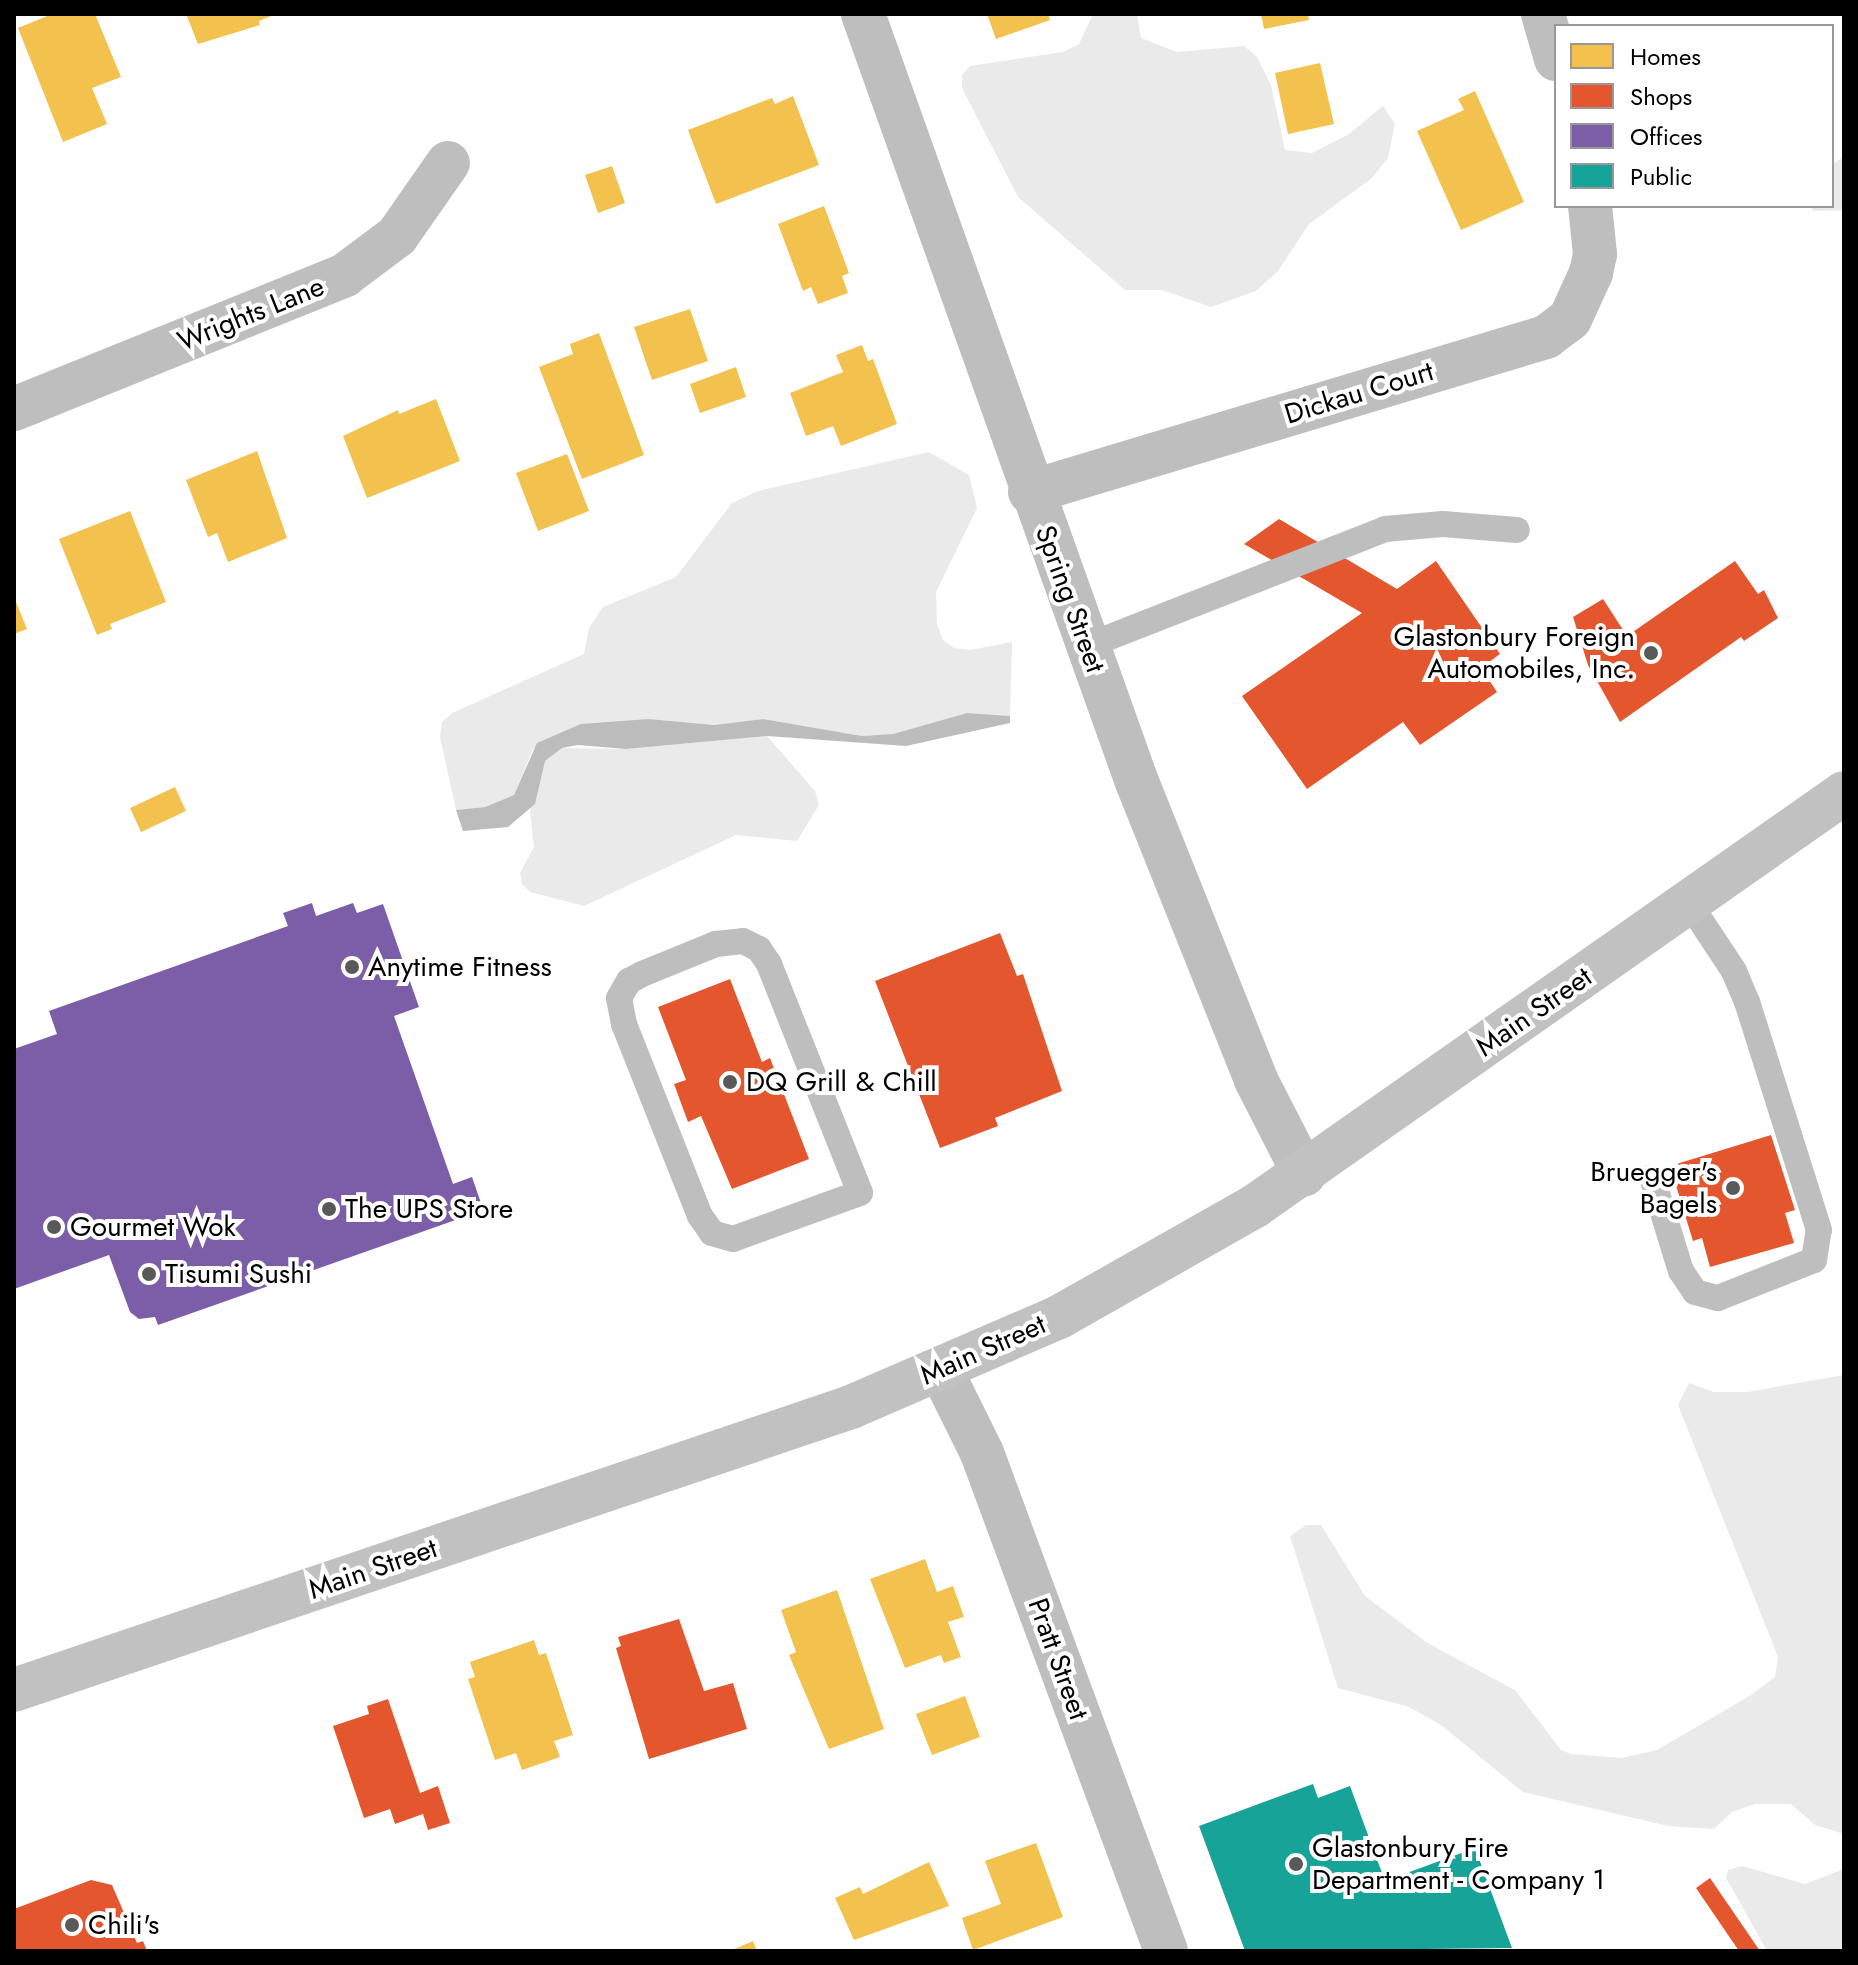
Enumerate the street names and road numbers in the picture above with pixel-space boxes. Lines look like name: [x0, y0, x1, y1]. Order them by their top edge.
street label: Wrights Lane: [173, 269, 329, 359]
street label: Dickau Court: [1280, 354, 1438, 432]
street label: Spring Street: [1028, 521, 1112, 677]
street label: Main Street: [1470, 960, 1598, 1064]
street label: Main Street: [915, 1308, 1051, 1392]
street label: Main Street: [304, 1531, 442, 1607]
street label: Pratt Street: [1021, 1594, 1095, 1724]

